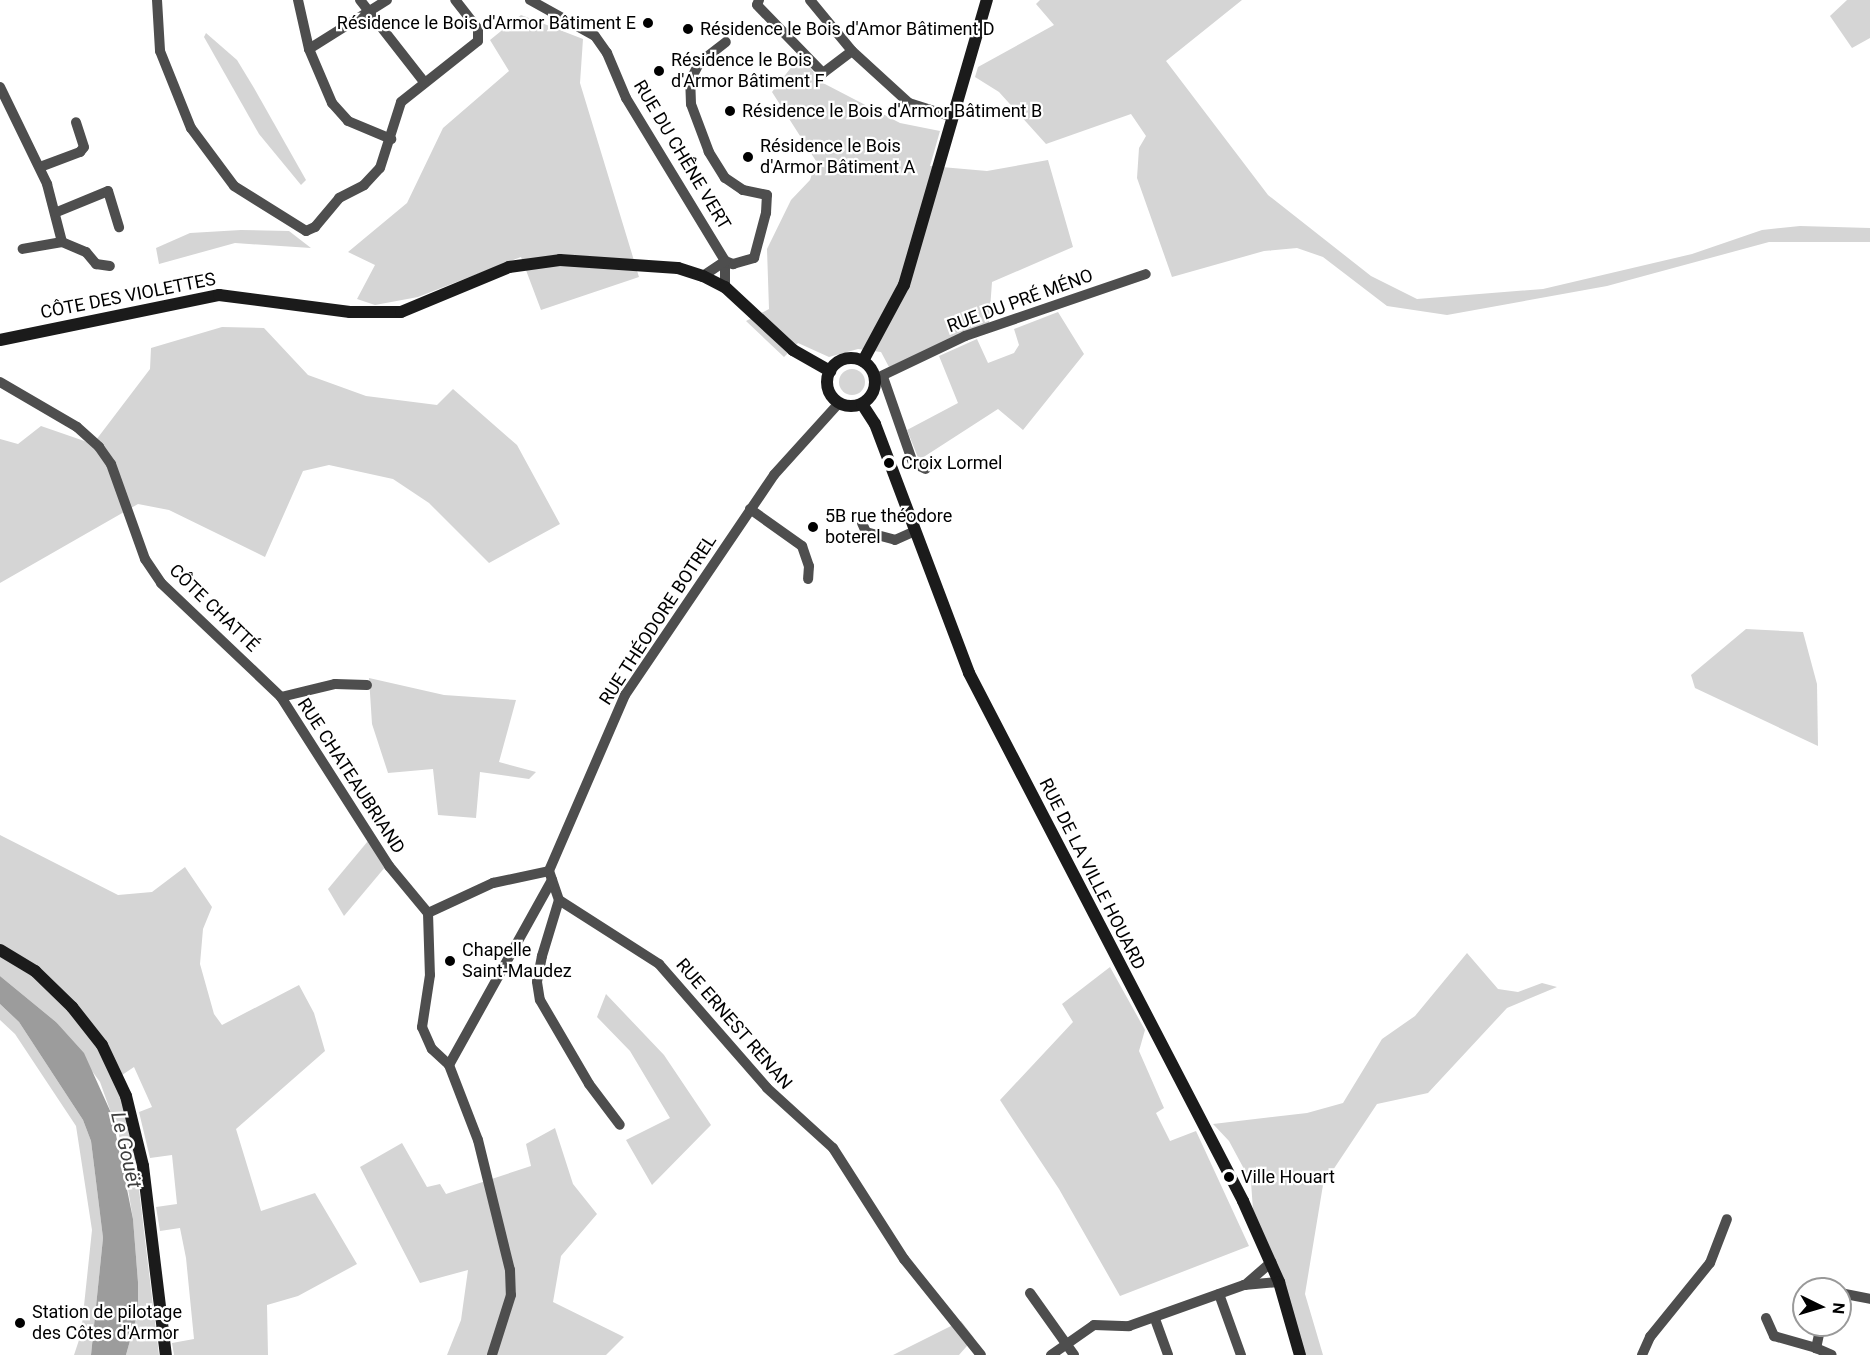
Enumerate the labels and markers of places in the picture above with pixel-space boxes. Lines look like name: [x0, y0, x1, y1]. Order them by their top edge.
place label: Résidence le Bois d'Armor Bâtiment E: [337, 12, 636, 34]
marker: Résidence le Bois d'Armor Bâtiment E: [641, 16, 655, 30]
place label: Résidence le Bois d'Amor Bâtiment D: [700, 18, 995, 40]
marker: Résidence le Bois d'Amor Bâtiment D: [681, 22, 695, 36]
place label: Résidence le Bois d'Armor Bâtiment F: [671, 50, 825, 92]
marker: Résidence le Bois d'Armor Bâtiment F: [652, 64, 666, 78]
place label: Résidence le Bois d'Armor Bâtiment B: [742, 100, 1042, 122]
marker: Résidence le Bois d'Armor Bâtiment B: [723, 104, 737, 118]
place label: Résidence le Bois d'Armor Bâtiment A: [760, 136, 915, 178]
marker: Résidence le Bois d'Armor Bâtiment A: [741, 150, 755, 164]
place label: Croix Lormel: [901, 452, 1002, 474]
marker: Croix Lormel: [882, 456, 896, 470]
place label: 5B rue théodore boterel: [825, 506, 952, 548]
marker: 5B rue théodore boterel: [806, 520, 820, 534]
place label: Chapelle Saint-Maudez: [462, 940, 572, 982]
marker: Chapelle Saint-Maudez: [443, 954, 457, 968]
place label: Ville Houart: [1241, 1166, 1335, 1188]
marker: Ville Houart: [1222, 1170, 1236, 1184]
place label: Station de pilotage des Côtes d'Armor: [32, 1302, 182, 1344]
marker: Station de pilotage des Côtes d'Armor: [13, 1316, 27, 1330]

